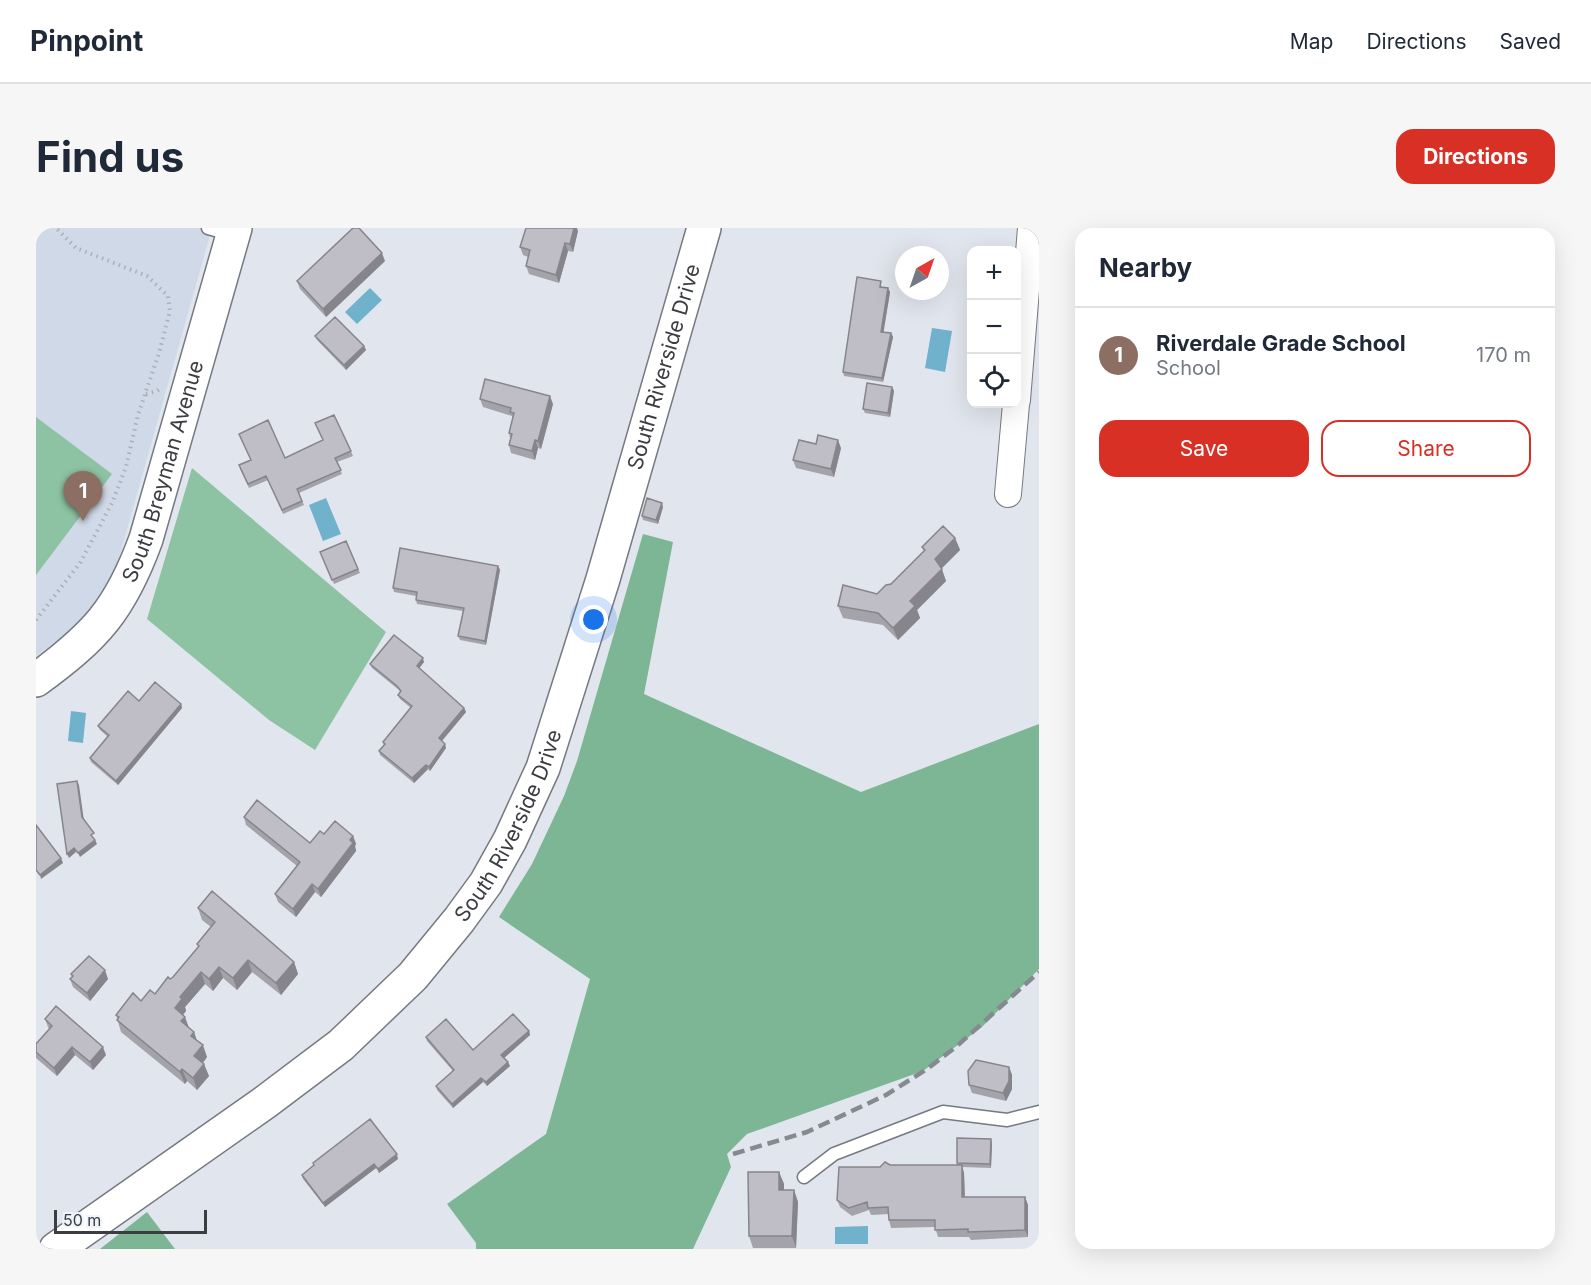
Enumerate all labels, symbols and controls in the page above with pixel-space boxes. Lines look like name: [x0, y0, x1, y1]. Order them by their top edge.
text: Pinpoint: [30, 24, 143, 58]
text: Map: [1290, 29, 1333, 54]
text: Directions: [1366, 29, 1467, 54]
text: Saved: [1500, 29, 1561, 54]
button: Directions: [1396, 129, 1555, 184]
text: Find us: [36, 131, 184, 182]
north arrow: [895, 246, 949, 300]
map controls: [967, 246, 1021, 408]
button: +: [967, 246, 1021, 300]
text: Nearby: [1099, 252, 1192, 283]
street label: South Riverside Drive: [622, 261, 705, 473]
button: −: [967, 300, 1021, 354]
text: Riverdale Grade School: [1156, 330, 1406, 356]
text: 1: [1114, 343, 1123, 367]
text: 170 m: [1476, 343, 1531, 367]
button: locate: [967, 354, 1021, 408]
text: School: [1156, 356, 1221, 380]
street label: South Breyman Avenue: [116, 357, 208, 586]
button: Save: [1099, 420, 1309, 477]
button: Share: [1321, 420, 1531, 477]
pin: 1: [64, 472, 102, 521]
your location: [579, 605, 608, 634]
street label: South Riverside Drive: [449, 726, 566, 927]
scale bar: [54, 1207, 207, 1234]
text: 50 m: [63, 1210, 101, 1230]

